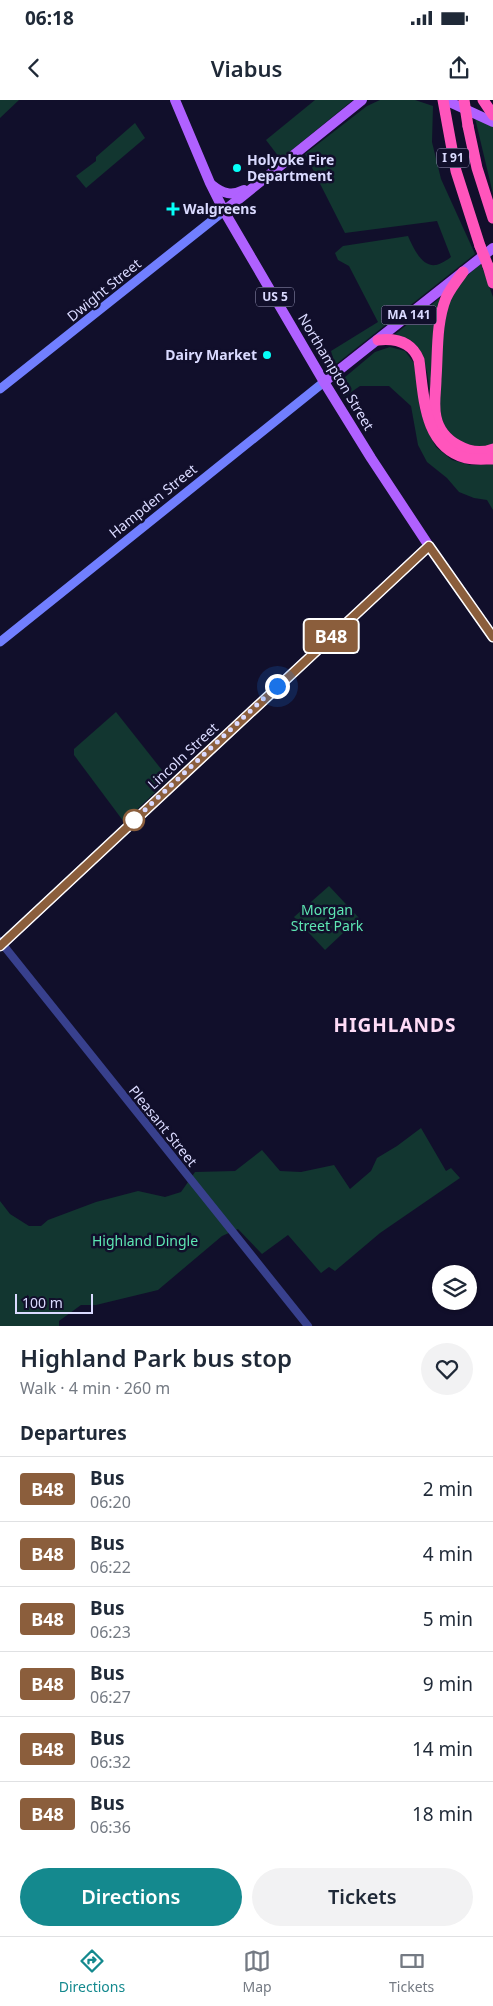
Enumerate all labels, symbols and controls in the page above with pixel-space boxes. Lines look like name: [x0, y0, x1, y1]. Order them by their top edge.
text: 06:18: [25, 5, 74, 31]
text: Viabus: [211, 53, 282, 83]
icon: back: [20, 54, 48, 82]
icon: share: [445, 54, 473, 82]
road number: I 91: [437, 148, 469, 168]
place label: Holyoke Fire Department: [247, 150, 334, 185]
marker: Holyoke Fire Department: [231, 162, 243, 174]
place label: Walgreens: [183, 199, 257, 218]
marker: Walgreens: [167, 203, 179, 215]
street label: Dwight Street: [63, 254, 145, 325]
road number: US 5: [256, 288, 294, 306]
road number: MA 141: [382, 306, 436, 324]
street label: Northampton Street: [294, 310, 379, 434]
place label: Dairy Market: [165, 345, 257, 364]
marker: Dairy Market: [261, 349, 273, 361]
street label: Hampden Street: [105, 459, 201, 542]
line badge: B48: [302, 620, 360, 652]
text: B48: [315, 624, 347, 648]
your location: [265, 674, 290, 699]
street label: Lincoln Street: [143, 718, 222, 793]
unlabelled marker: [123, 809, 145, 831]
park label: Morgan Street Park: [291, 900, 364, 935]
district label: HIGHLANDS: [334, 1012, 456, 1038]
street label: Pleasant Street: [125, 1081, 202, 1170]
park label: Highland Dingle: [92, 1231, 198, 1250]
map controls: [432, 1265, 477, 1310]
button: layers: [432, 1265, 477, 1310]
scale bar: [15, 1291, 92, 1314]
text: 100 m: [22, 1293, 63, 1312]
text: Highland Park bus stop: [20, 1341, 292, 1374]
button: heart: [421, 1343, 473, 1395]
text: Walk · 4 min · 260 m: [20, 1377, 170, 1399]
text: Departures: [20, 1420, 127, 1446]
text: Bus: [90, 1465, 125, 1491]
text: 2 min: [423, 1476, 473, 1502]
text: B48: [31, 1477, 64, 1501]
text: 06:20: [90, 1491, 131, 1513]
text: Bus: [90, 1530, 125, 1556]
text: 4 min: [423, 1541, 473, 1567]
text: B48: [31, 1542, 64, 1566]
text: 06:22: [90, 1556, 131, 1578]
text: Bus: [90, 1595, 125, 1621]
text: 5 min: [423, 1606, 473, 1632]
text: B48: [31, 1607, 64, 1631]
text: 06:23: [90, 1621, 131, 1643]
text: Bus: [90, 1660, 125, 1686]
text: 9 min: [423, 1671, 473, 1697]
text: B48: [31, 1672, 64, 1696]
text: 06:27: [90, 1686, 131, 1708]
text: Bus: [90, 1725, 125, 1751]
text: 14 min: [412, 1736, 473, 1762]
text: B48: [31, 1737, 64, 1761]
text: 06:32: [90, 1751, 131, 1773]
text: Bus: [90, 1790, 125, 1816]
text: 18 min: [412, 1801, 473, 1827]
text: B48: [31, 1802, 64, 1826]
text: 06:36: [90, 1816, 131, 1838]
button: Directions: [20, 1868, 242, 1926]
button: Tickets: [252, 1868, 473, 1926]
tab: Directions: [59, 1947, 125, 1996]
tab: Map: [243, 1947, 272, 1996]
tab: Tickets: [389, 1947, 434, 1996]

